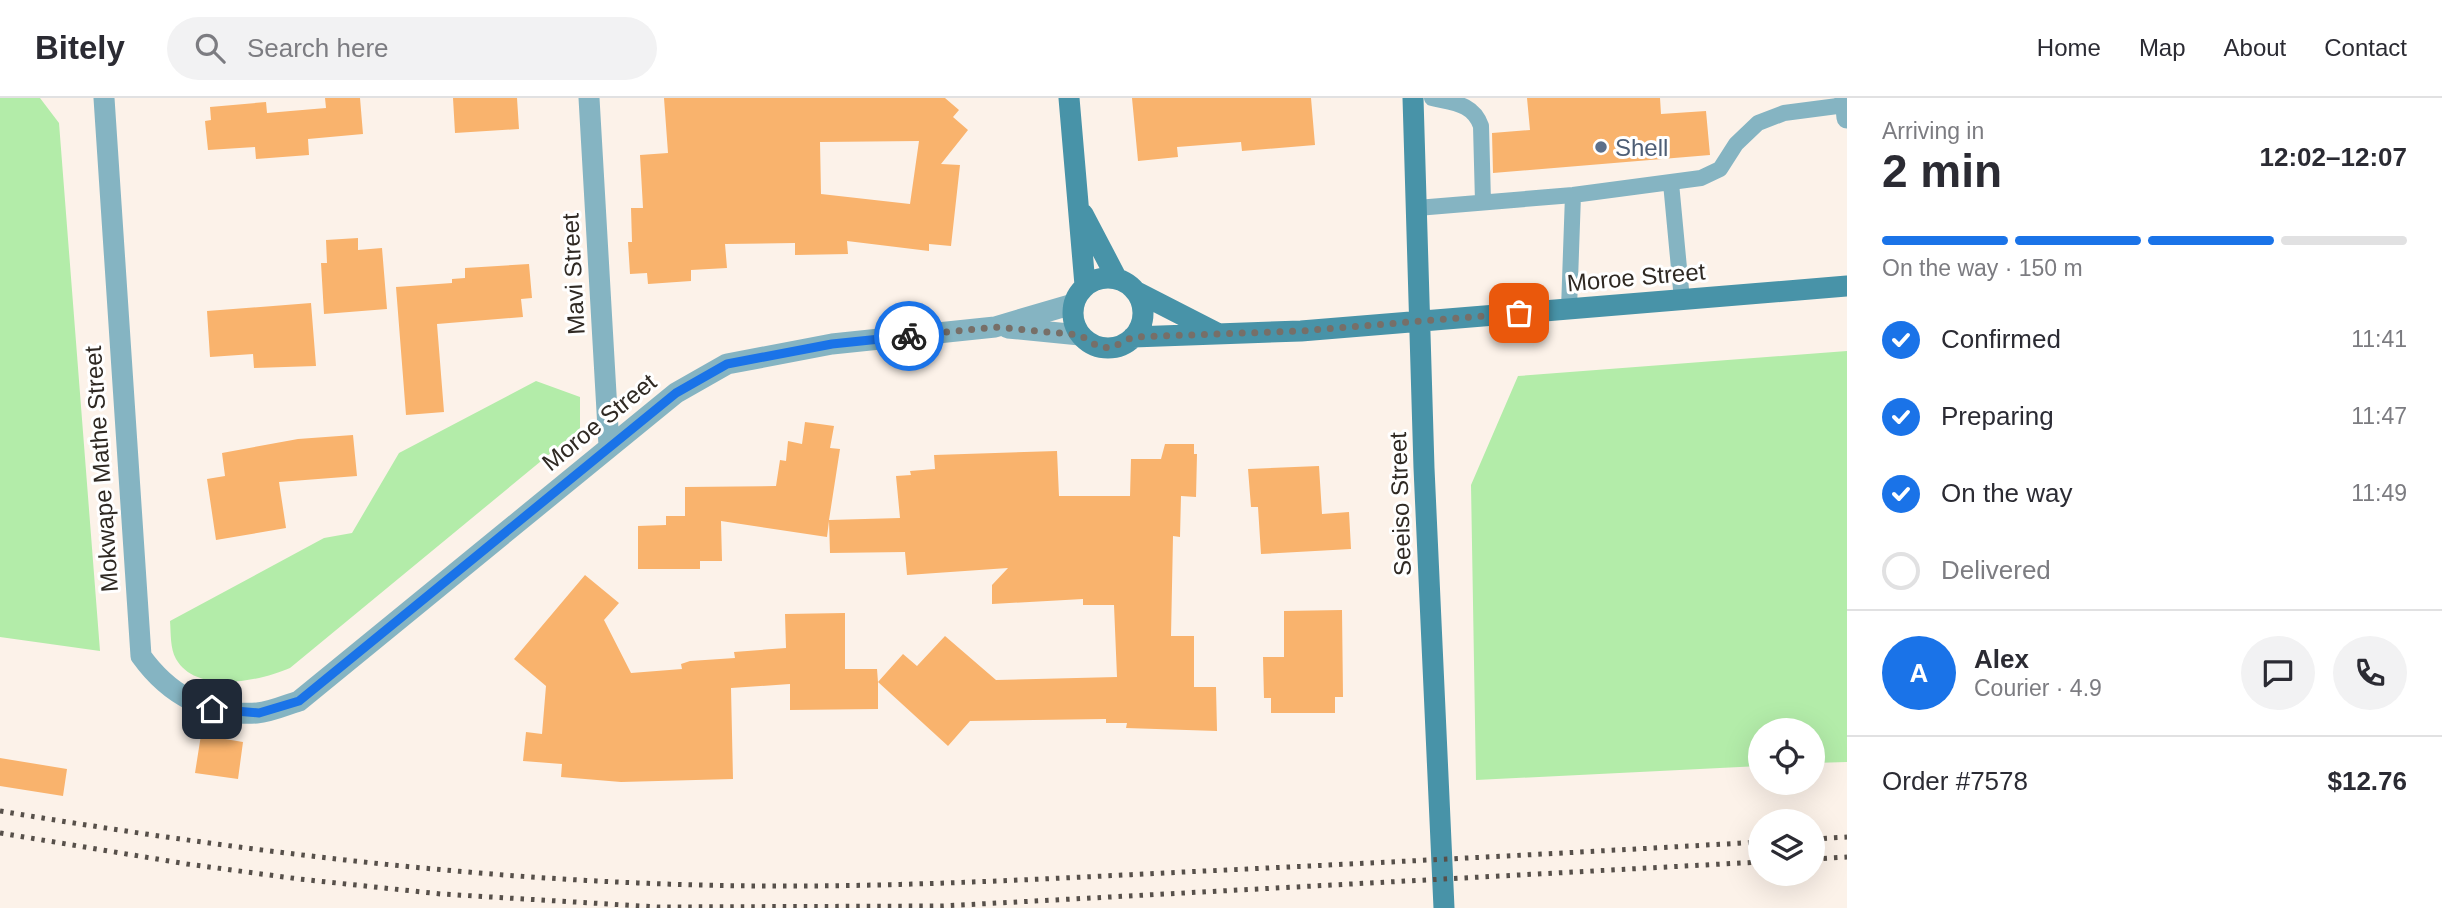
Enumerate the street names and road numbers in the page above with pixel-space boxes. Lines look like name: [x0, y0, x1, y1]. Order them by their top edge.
street label: Mavi Street: [556, 212, 590, 335]
street label: Moroe Street: [1566, 257, 1707, 296]
street label: Mokwape Mathe Street: [79, 345, 123, 593]
street label: Moroe Street: [537, 368, 662, 476]
street label: Seeiso Street: [1384, 431, 1416, 576]

